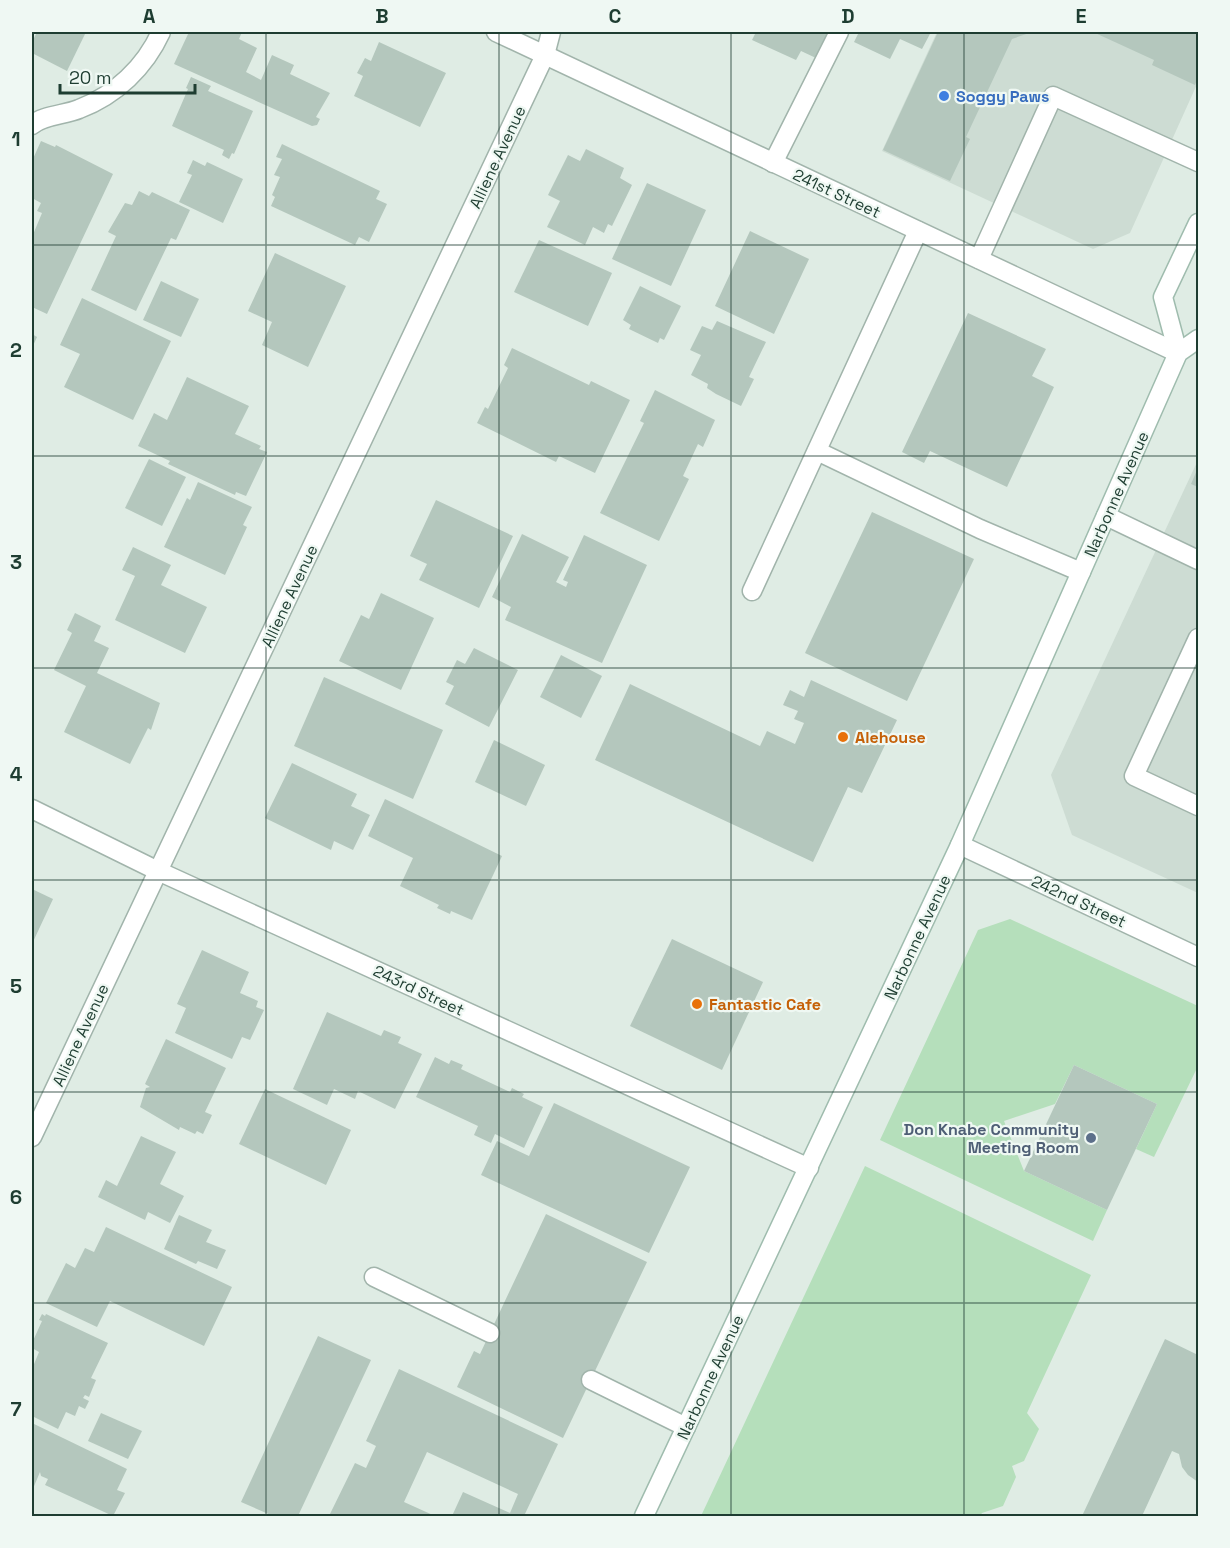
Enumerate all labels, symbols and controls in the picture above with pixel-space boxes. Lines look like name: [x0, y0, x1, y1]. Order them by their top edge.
text: A: [143, 3, 156, 29]
text: B: [375, 3, 389, 29]
text: C: [609, 3, 622, 29]
text: D: [841, 3, 855, 29]
text: E: [1075, 3, 1087, 29]
scale bar: [60, 57, 195, 95]
text: 20 m: [69, 66, 112, 89]
place label: Soggy Paws: [956, 86, 1049, 107]
marker: Soggy Paws: [937, 89, 951, 103]
street label: Alliene Avenue: [464, 102, 530, 212]
text: 1: [11, 126, 21, 152]
street label: 241st Street: [790, 164, 884, 223]
text: 2: [10, 337, 22, 363]
street label: Narbonne Avenue: [1079, 428, 1154, 560]
street label: Alliene Avenue: [256, 541, 322, 651]
text: 3: [10, 549, 22, 575]
place label: Alehouse: [855, 727, 926, 748]
marker: Alehouse: [836, 730, 850, 744]
text: 4: [10, 761, 23, 787]
street label: 242nd Street: [1028, 870, 1129, 933]
street label: Narbonne Avenue: [879, 871, 956, 1003]
street label: 243rd Street: [370, 960, 468, 1021]
text: 5: [10, 973, 22, 999]
street label: Alliene Avenue: [47, 980, 113, 1090]
place label: Fantastic Cafe: [709, 994, 821, 1015]
marker: Fantastic Cafe: [690, 997, 704, 1011]
place label: Don Knabe Community Meeting Room: [904, 1119, 1079, 1158]
marker: Don Knabe Community Meeting Room: [1084, 1131, 1098, 1145]
text: 6: [10, 1184, 22, 1210]
street label: Narbonne Avenue: [672, 1311, 749, 1443]
text: 7: [10, 1396, 22, 1422]

